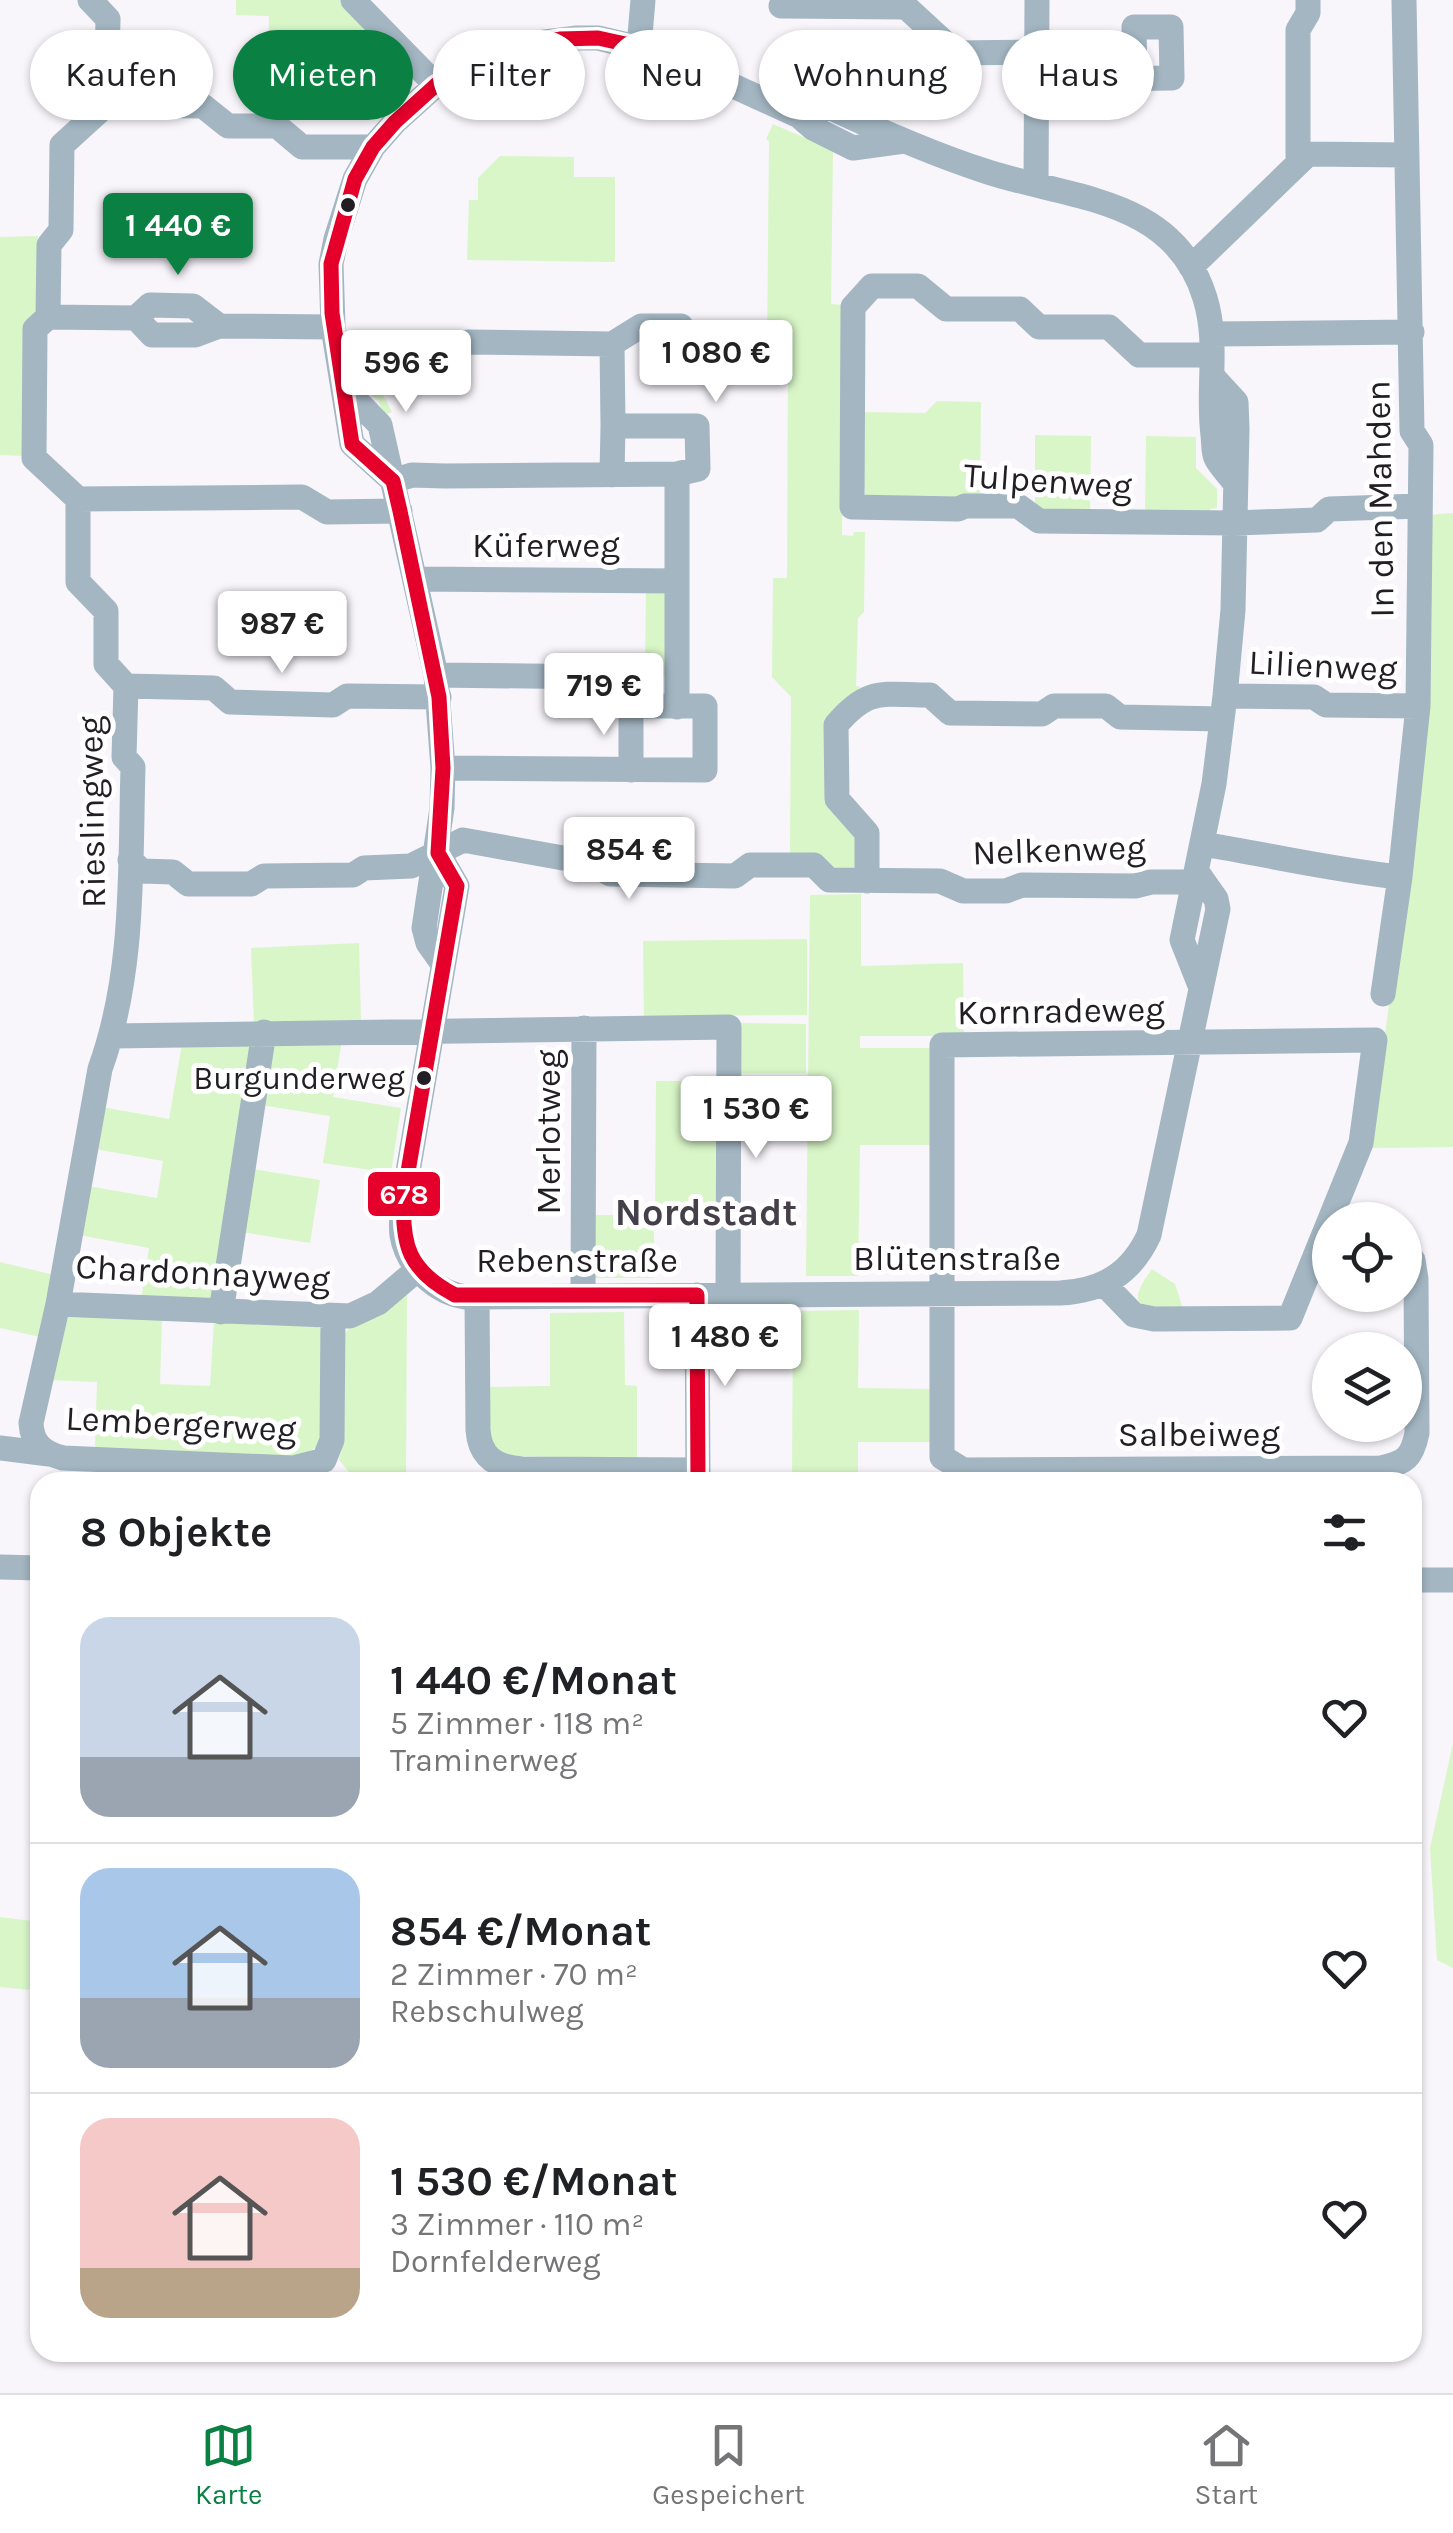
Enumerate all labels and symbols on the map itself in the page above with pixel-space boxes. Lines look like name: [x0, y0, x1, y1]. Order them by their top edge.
pin: 1 440 €: [86, 193, 270, 278]
unlabelled marker: [338, 195, 358, 215]
pin: 1 080 €: [624, 320, 808, 405]
pin: 596 €: [336, 330, 476, 415]
street label: In den Mahden: [1357, 380, 1403, 618]
street label: Tulpenweg: [962, 455, 1134, 507]
street label: Küferweg: [472, 525, 620, 566]
pin: 987 €: [212, 591, 352, 676]
street label: Lilienweg: [1247, 642, 1399, 690]
pin: 719 €: [534, 653, 674, 738]
street label: Rieslingweg: [70, 715, 114, 909]
pin: 854 €: [559, 817, 699, 902]
street label: Nelkenweg: [972, 826, 1147, 874]
street label: Kornradeweg: [957, 989, 1166, 1033]
street label: Merlotweg: [528, 1049, 569, 1215]
place label: Burgunderweg: [193, 1060, 405, 1097]
marker: Burgunderweg: [414, 1068, 434, 1088]
pin: 1 530 €: [664, 1076, 848, 1161]
line badge: 678: [366, 1170, 442, 1218]
text: 678: [379, 1178, 429, 1211]
district label: Nordstadt: [615, 1190, 797, 1235]
street label: Blütenstraße: [853, 1238, 1061, 1279]
street label: Rebenstraße: [476, 1240, 678, 1281]
street label: Chardonnayweg: [74, 1246, 332, 1300]
pin: 1 480 €: [633, 1304, 817, 1389]
street label: Lembergerweg: [64, 1397, 298, 1451]
street label: Salbeiweg: [1118, 1414, 1280, 1455]

